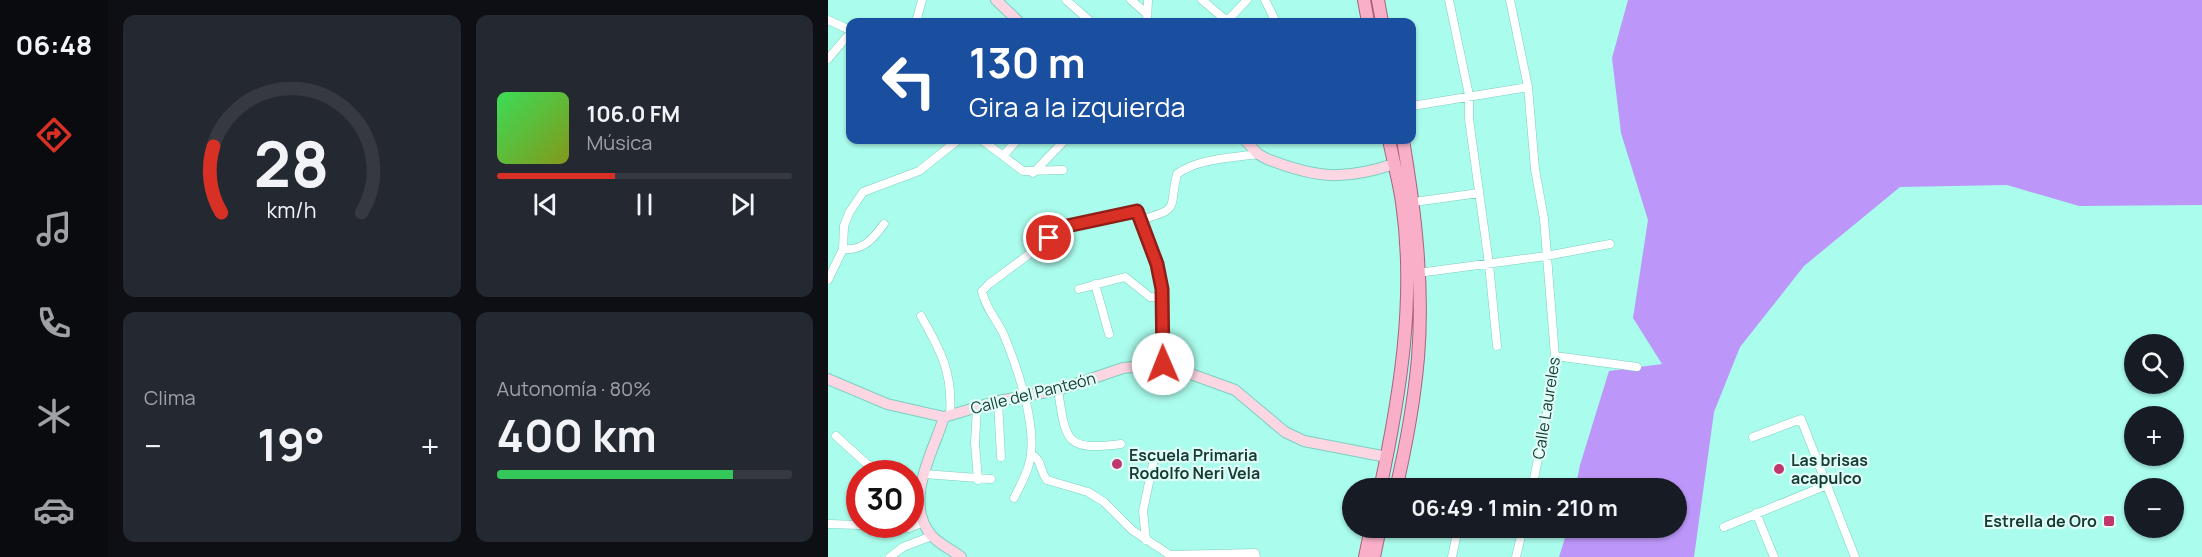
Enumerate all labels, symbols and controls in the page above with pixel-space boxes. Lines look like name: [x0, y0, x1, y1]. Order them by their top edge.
text: 06:48: [16, 26, 92, 63]
text: 130 m: [969, 33, 1086, 91]
icon: left: [870, 42, 948, 120]
text: Gira a la izquierda: [969, 88, 1185, 125]
text: 106.0 FM: [587, 99, 680, 129]
icon: directions: [33, 114, 75, 156]
text: 28: [254, 120, 329, 206]
text: Música: [587, 129, 652, 156]
icon: previous: [529, 188, 562, 221]
icon: pause: [628, 188, 661, 221]
icon: next: [726, 188, 759, 221]
text: km/h: [267, 196, 317, 225]
icon: music: [33, 208, 75, 250]
pin: [1023, 212, 1074, 263]
icon: arrive: [1032, 221, 1065, 254]
icon: phone: [33, 302, 75, 344]
position arrow: [1131, 332, 1195, 396]
map controls: [2124, 334, 2184, 538]
button: search: [2124, 334, 2184, 394]
street label: Calle Laureles: [1527, 355, 1565, 461]
street label: Calle del Panteón: [968, 367, 1098, 419]
text: Autonomía · 80%: [497, 375, 651, 402]
text: Clima: [144, 384, 196, 411]
icon: climate: [33, 395, 75, 437]
text: 400 km: [497, 404, 657, 466]
button: +: [2124, 406, 2184, 466]
text: 19°: [257, 413, 325, 475]
text: −: [144, 423, 162, 468]
text: +: [420, 423, 439, 468]
place label: Escuela Primaria Rodolfo Neri Vela: [1129, 444, 1260, 484]
place label: Las brisas acapulco: [1791, 449, 1868, 489]
marker: Escuela Primaria Rodolfo Neri Vela: [1110, 457, 1124, 471]
speed limit sign: 30: [846, 460, 924, 538]
marker: Las brisas acapulco: [1772, 462, 1786, 476]
button: −: [2124, 478, 2184, 538]
icon: car: [33, 489, 75, 531]
text: 06:49 · 1 min · 210 m: [1411, 493, 1618, 523]
place label: Estrella de Oro: [1984, 510, 2097, 532]
marker: Estrella de Oro: [2102, 514, 2116, 528]

